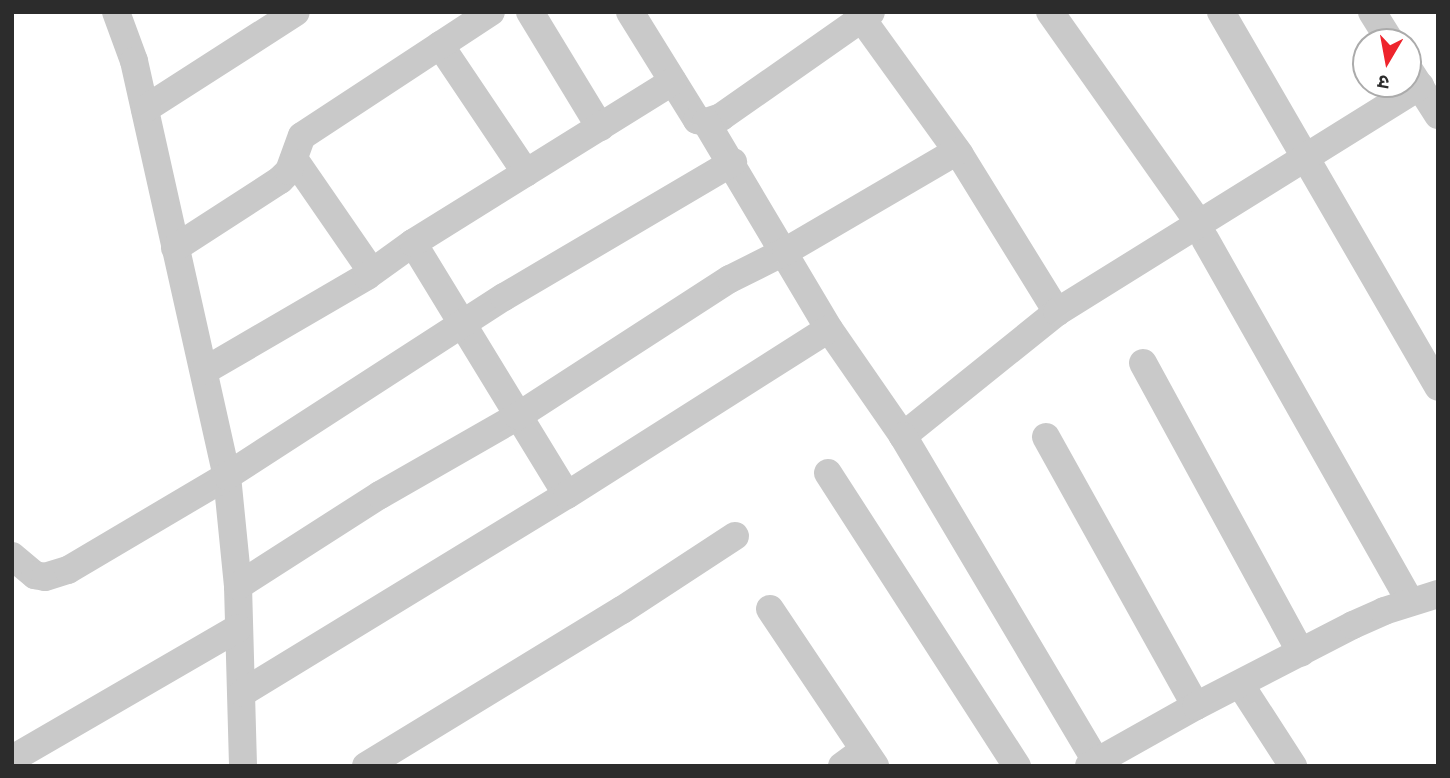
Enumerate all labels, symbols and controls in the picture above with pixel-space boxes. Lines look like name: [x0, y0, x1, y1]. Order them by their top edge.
north arrow: [1352, 28, 1422, 98]
text: उ: [1376, 68, 1391, 96]

